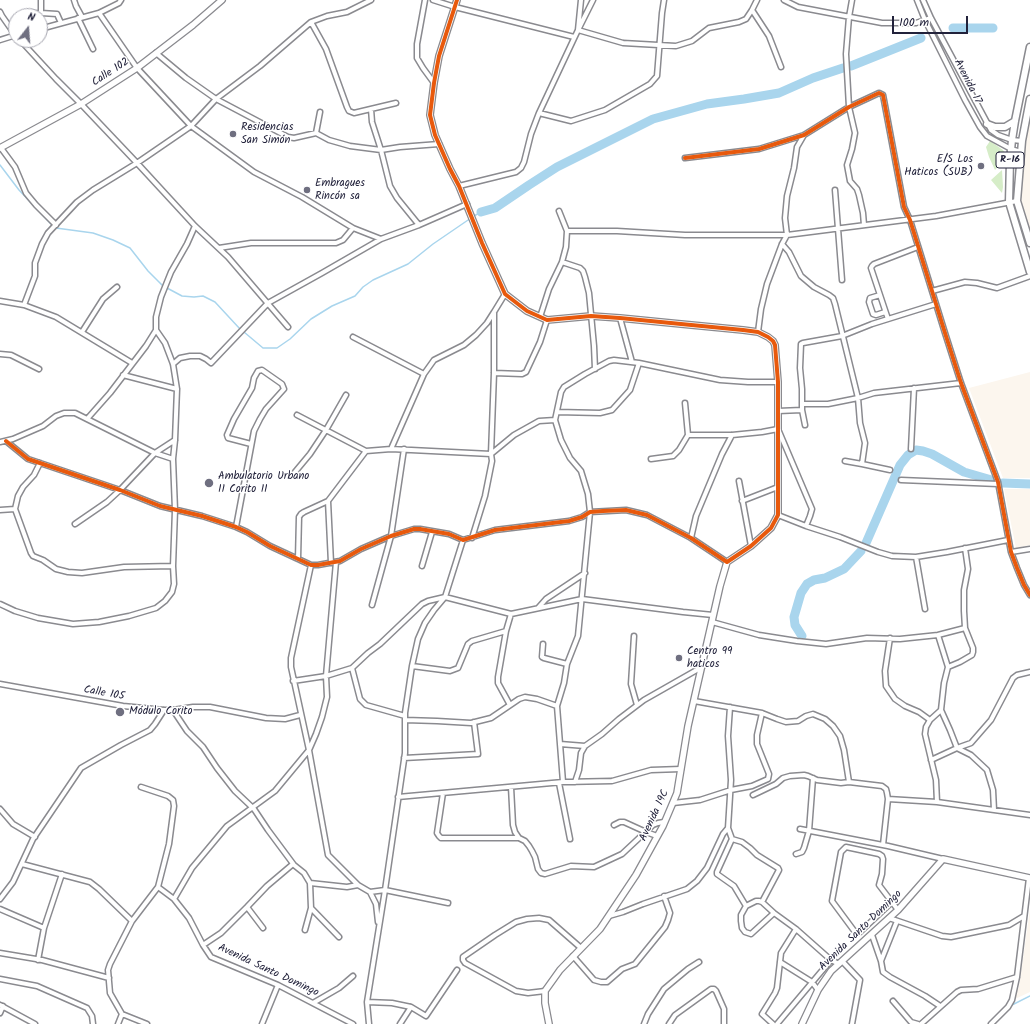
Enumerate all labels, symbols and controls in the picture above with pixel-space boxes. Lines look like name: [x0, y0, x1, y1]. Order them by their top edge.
north arrow: [8, 8, 48, 48]
text: N: [25, 8, 37, 27]
scale bar: [894, 8, 970, 34]
text: 100 m: [899, 13, 929, 32]
street label: Calle 102: [90, 56, 132, 90]
street label: Avenida 17: [950, 57, 984, 107]
place label: Residencias San Simón: [241, 121, 293, 147]
marker: Residencias San Simón: [228, 129, 238, 139]
road number: R-16: [996, 152, 1024, 168]
place label: E/S Los Haticos (SUB): [904, 153, 973, 179]
marker: E/S Los Haticos (SUB): [976, 161, 986, 171]
place label: Embragues Rincón sa: [315, 177, 365, 203]
marker: Embragues Rincón sa: [302, 185, 312, 195]
place label: Ambulatorio Urbano II Corito II: [218, 470, 309, 496]
marker: Ambulatorio Urbano II Corito II: [203, 477, 215, 489]
place label: Centro 99 haticos: [687, 645, 732, 671]
marker: Centro 99 haticos: [674, 653, 684, 663]
street label: Calle 105: [82, 684, 126, 704]
place label: Módulo Corito: [129, 705, 193, 719]
marker: Módulo Corito: [114, 706, 126, 718]
street label: Avenida 19C: [637, 788, 673, 844]
street label: Avenida Santo Domingo: [817, 888, 905, 974]
street label: Avenida Santo Domingo: [215, 942, 321, 1000]

